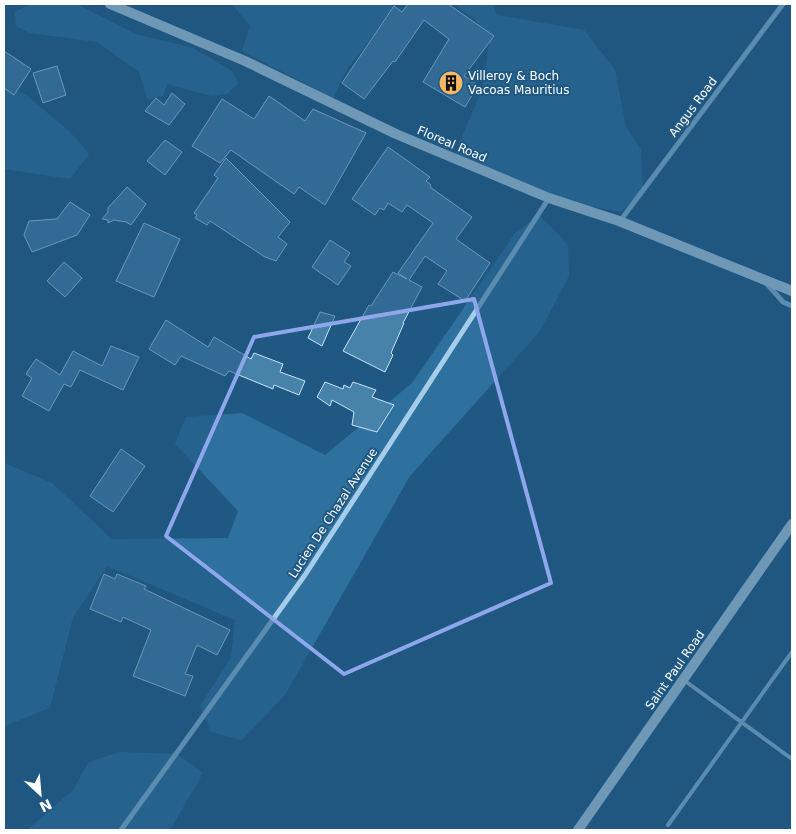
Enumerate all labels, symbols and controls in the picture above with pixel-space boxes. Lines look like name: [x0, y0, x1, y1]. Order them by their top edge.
place label: Villeroy & Boch Vacoas Mauritius: [468, 69, 569, 97]
building icon: Villeroy & Boch Vacoas Mauritius: [438, 70, 464, 96]
street label: Angus Road: [666, 74, 720, 140]
street label: Floreal Road: [415, 123, 489, 165]
street label: Lucien De Chazal Avenue: [286, 445, 380, 581]
street label: Saint Paul Road: [642, 628, 708, 712]
north arrow: [15, 769, 65, 819]
text: N: [37, 796, 54, 815]

